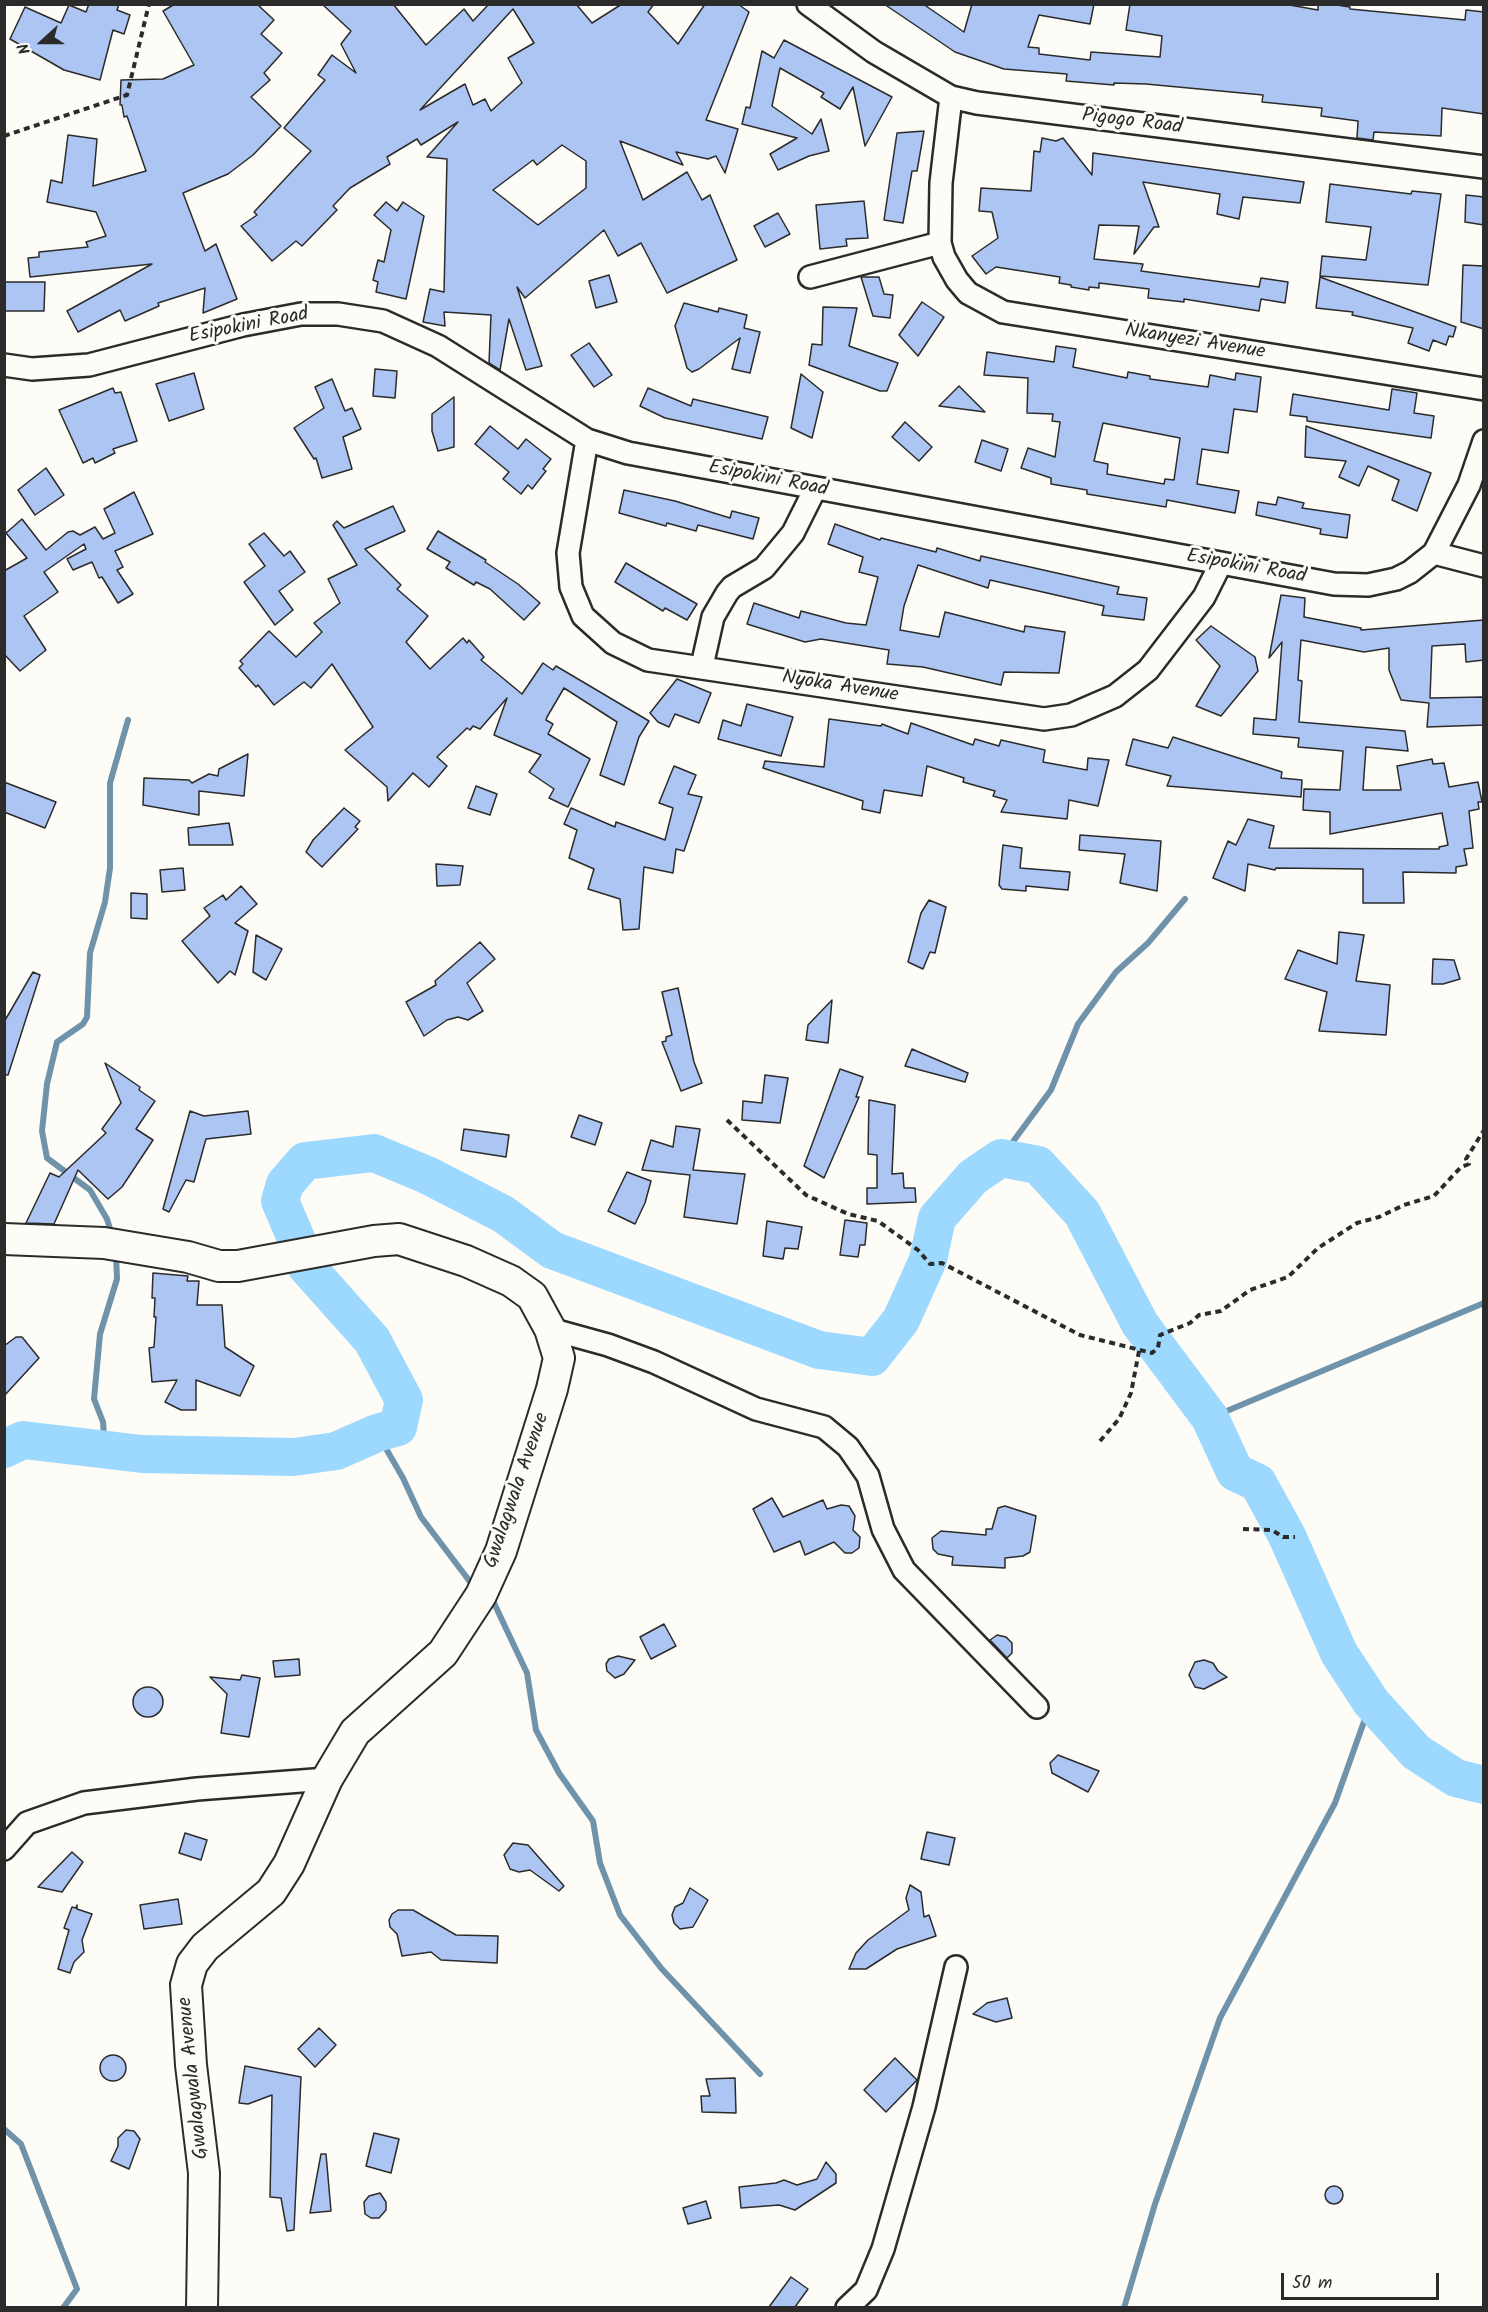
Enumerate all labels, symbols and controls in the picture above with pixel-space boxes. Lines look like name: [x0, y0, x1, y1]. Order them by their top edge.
north arrow: [12, 12, 72, 72]
text: N: [11, 39, 38, 58]
street label: Pigogo Road: [1080, 105, 1184, 141]
street label: Esipokini Road: [187, 304, 311, 350]
street label: Nkanyezi Avenue: [1123, 320, 1267, 366]
street label: Esipokini Road: [706, 457, 830, 503]
street label: Esipokini Road: [1184, 546, 1308, 590]
street label: Nyoka Avenue: [780, 667, 900, 709]
street label: Gwalagwala Avenue: [480, 1410, 556, 1572]
street label: Gwalagwala Avenue: [175, 1996, 215, 2160]
scale bar: [1284, 2261, 1442, 2299]
text: 50 m: [1292, 2269, 1332, 2298]

